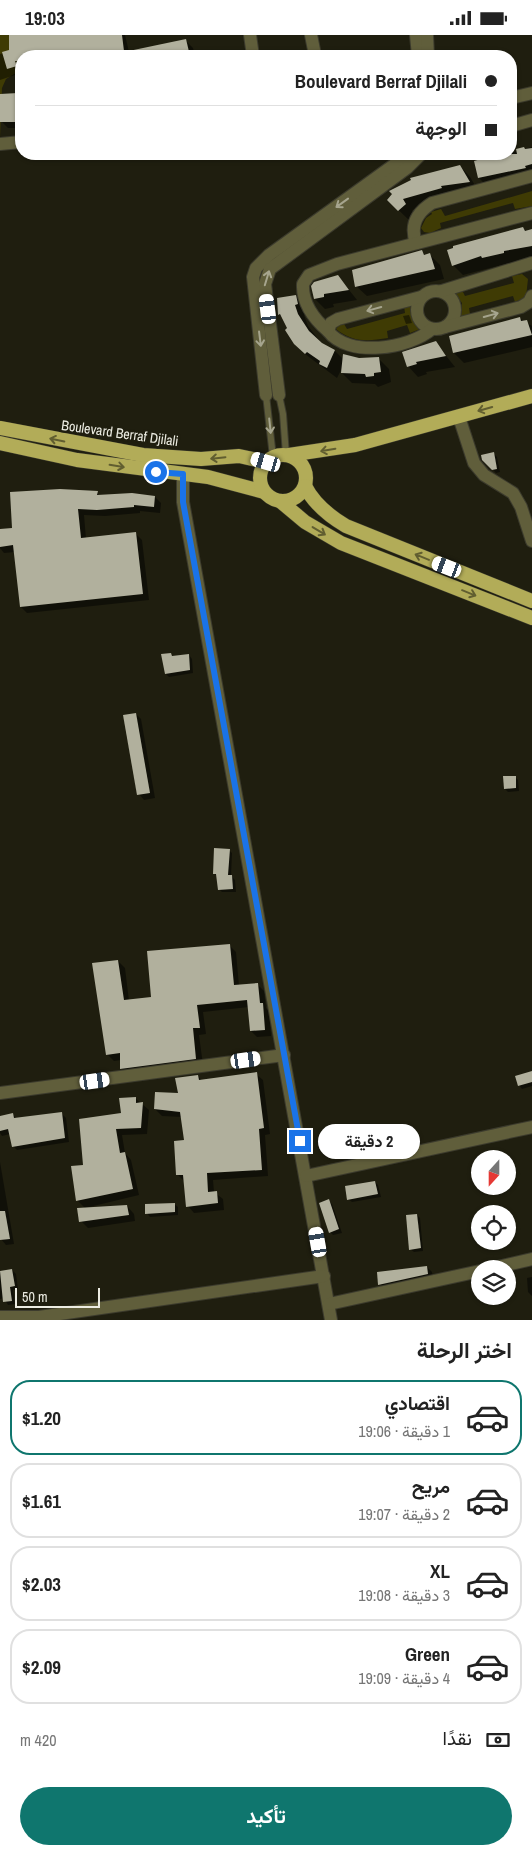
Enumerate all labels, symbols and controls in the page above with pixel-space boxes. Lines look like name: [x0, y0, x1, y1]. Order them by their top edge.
text: 19:03: [25, 5, 65, 31]
text: Boulevard Berraf Djilali: [295, 68, 467, 94]
text: الوجهة: [415, 115, 467, 141]
one-way arrow: [335, 198, 349, 208]
one-way arrow: [263, 270, 273, 286]
car: [258, 293, 277, 325]
one-way arrow: [366, 305, 382, 315]
one-way arrow: [482, 310, 498, 319]
one-way arrow: [255, 331, 265, 347]
one-way arrow: [478, 405, 494, 415]
street label: Boulevard Berraf Djilali: [60, 416, 180, 450]
one-way arrow: [265, 418, 275, 434]
one-way arrow: [49, 435, 65, 444]
one-way arrow: [320, 445, 336, 455]
car: [249, 451, 282, 473]
one-way arrow: [210, 453, 226, 463]
one-way arrow: [108, 461, 124, 471]
route start: [145, 461, 167, 483]
one-way arrow: [311, 526, 325, 536]
one-way arrow: [414, 552, 430, 561]
car: [430, 555, 463, 579]
one-way arrow: [461, 589, 476, 598]
car: [230, 1050, 261, 1070]
car: [79, 1071, 110, 1091]
callout: 2 دقيقة: [318, 1123, 420, 1159]
route end: [289, 1130, 311, 1152]
text: 2 دقيقة: [345, 1130, 393, 1152]
north arrow: [471, 1150, 516, 1195]
map controls: [471, 1150, 516, 1305]
button: locate: [471, 1205, 516, 1250]
car: [308, 1226, 327, 1258]
button: layers: [471, 1260, 516, 1305]
scale bar: [15, 1285, 100, 1308]
text: 50 m: [22, 1288, 48, 1306]
text: اختر الرحلة: [417, 1335, 512, 1365]
text: اقتصادي: [385, 1390, 450, 1416]
icon: car: [465, 1395, 510, 1440]
text: $1.20: [22, 1405, 61, 1431]
text: 1 دقيقة · 19:06: [358, 1420, 450, 1442]
text: مريح: [412, 1473, 450, 1499]
icon: car: [465, 1478, 510, 1523]
text: $1.61: [22, 1488, 61, 1514]
text: 2 دقيقة · 19:07: [358, 1503, 450, 1525]
text: XL: [430, 1558, 450, 1584]
icon: car: [465, 1561, 510, 1606]
text: $2.03: [22, 1571, 61, 1597]
text: 3 دقيقة · 19:08: [358, 1584, 450, 1606]
text: Green: [405, 1641, 450, 1667]
icon: car: [465, 1644, 510, 1689]
text: $2.09: [22, 1654, 61, 1680]
text: 4 دقيقة · 19:09: [358, 1667, 450, 1689]
text: نقدًا: [443, 1725, 472, 1751]
icon: cash: [484, 1726, 512, 1754]
text: 420 m: [20, 1729, 56, 1751]
button: تأكيد: [20, 1787, 512, 1845]

